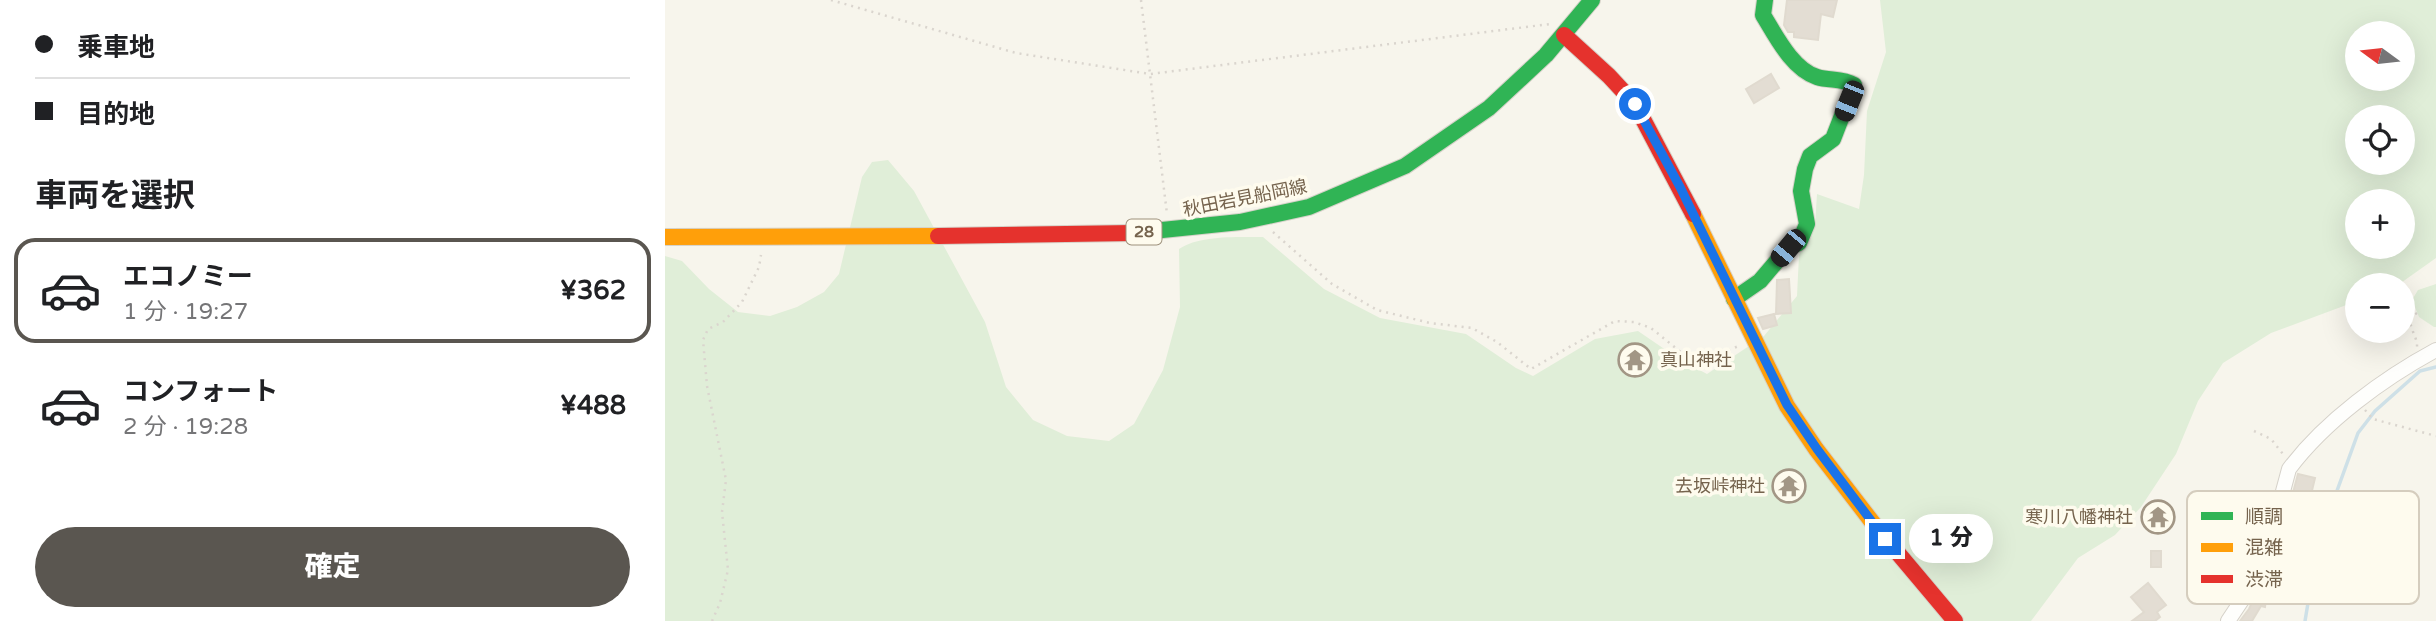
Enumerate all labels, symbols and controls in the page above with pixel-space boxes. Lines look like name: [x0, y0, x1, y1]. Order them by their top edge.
north arrow: [2345, 21, 2415, 91]
map controls: [2345, 21, 2415, 343]
text: 乗車地: [77, 32, 155, 63]
car: [1832, 78, 1867, 124]
route start: [1619, 88, 1651, 120]
text: 目的地: [77, 99, 155, 130]
button: locate: [2345, 105, 2415, 175]
street label: 秋田岩見船岡線: [1181, 175, 1309, 221]
text: 車両を選択: [35, 177, 195, 215]
button: +: [2345, 189, 2415, 259]
road number: 28: [1127, 220, 1161, 244]
car: [1767, 225, 1810, 271]
icon: car: [39, 259, 102, 322]
text: エコノミー: [123, 261, 253, 292]
button: −: [2345, 273, 2415, 343]
text: ¥362: [560, 275, 626, 306]
text: 1 分 · 19:27: [123, 298, 248, 326]
temple icon: 真山神社: [1616, 341, 1654, 379]
place label: 真山神社: [1660, 349, 1732, 371]
icon: car: [39, 374, 102, 437]
text: コンフォート: [123, 376, 278, 407]
text: ¥488: [560, 390, 626, 421]
text: 2 分 · 19:28: [123, 413, 248, 441]
temple icon: 去坂峠神社: [1770, 467, 1808, 505]
place label: 去坂峠神社: [1675, 475, 1765, 497]
legend: [2187, 491, 2419, 604]
temple icon: 寒川八幡神社: [2139, 498, 2177, 536]
place label: 寒川八幡神社: [2025, 506, 2133, 528]
text: 順調: [2245, 506, 2283, 528]
callout: 1 分: [1909, 514, 1993, 564]
route end: [1869, 523, 1901, 555]
text: 1 分: [1929, 524, 1973, 552]
button: 確定: [35, 527, 630, 607]
text: 混雑: [2245, 537, 2283, 559]
text: 渋滞: [2245, 569, 2283, 591]

